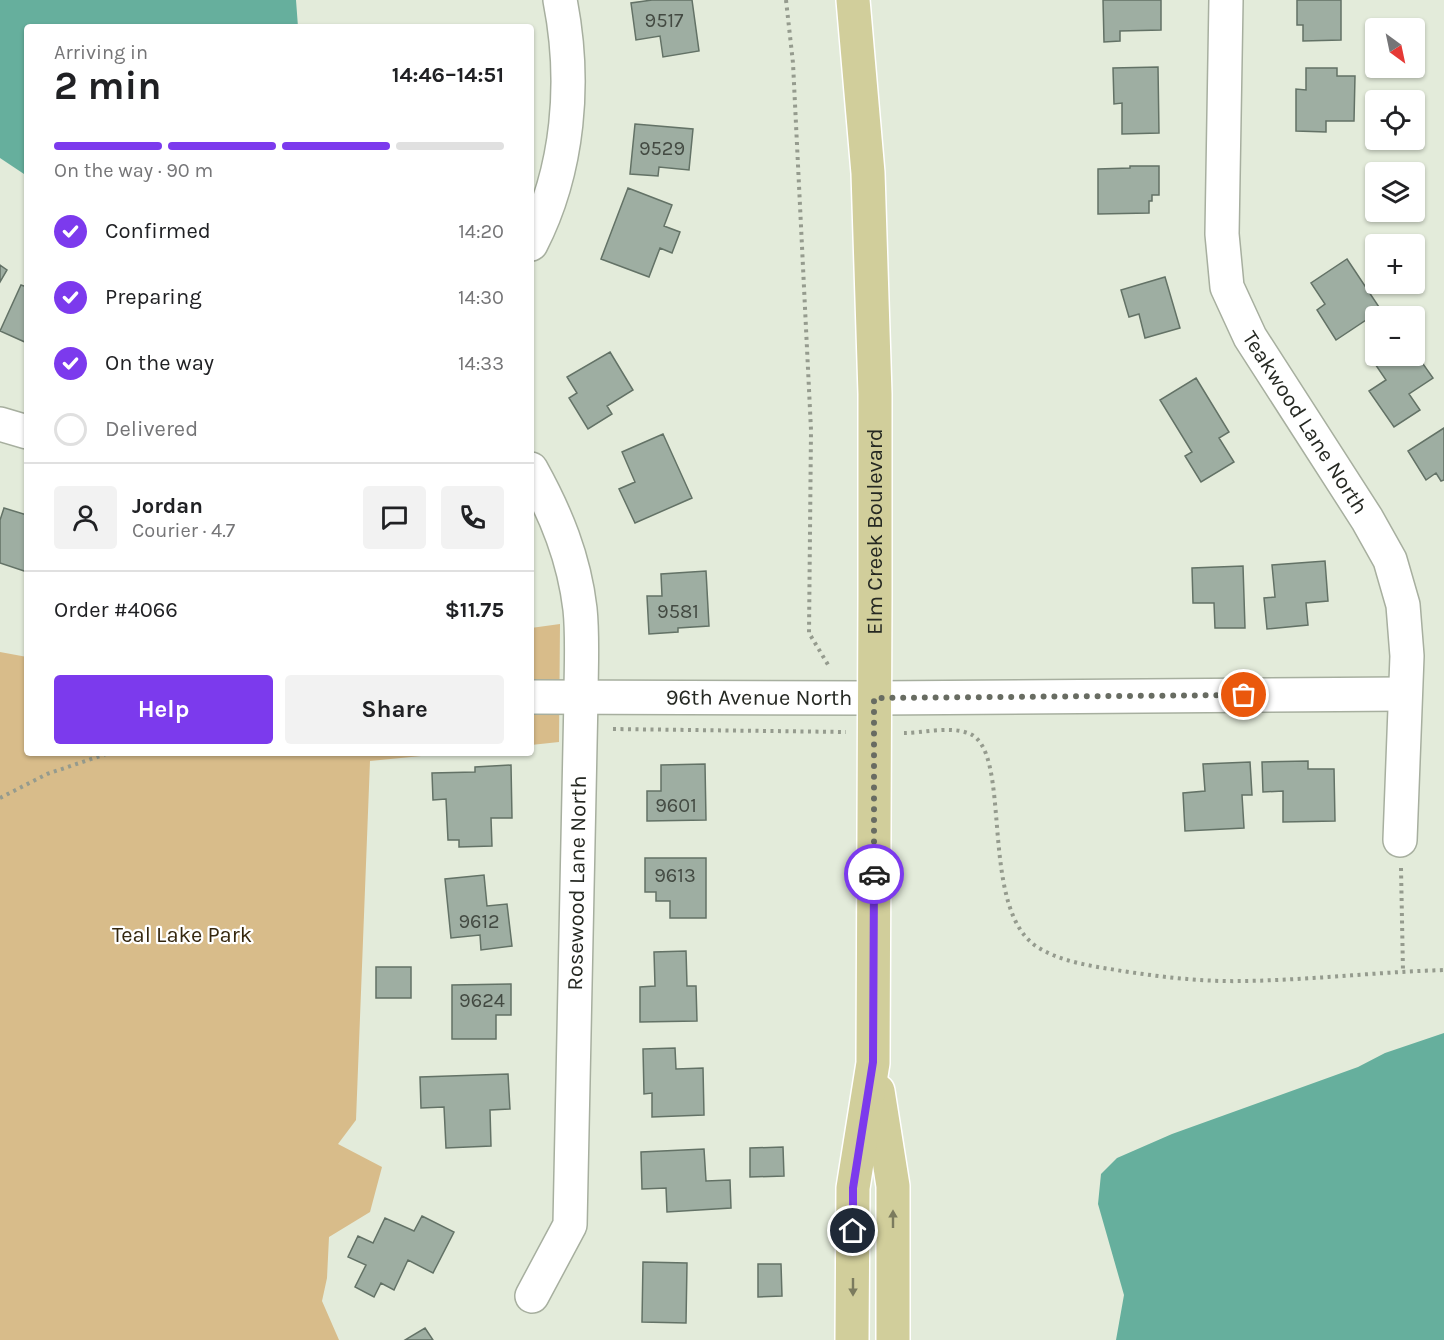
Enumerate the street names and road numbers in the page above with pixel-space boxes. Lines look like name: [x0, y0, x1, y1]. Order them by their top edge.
street label: Teakwood Lane North: [1237, 326, 1373, 519]
street label: Elm Creek Boulevard: [862, 428, 888, 635]
street label: 96th Avenue North: [666, 684, 852, 711]
street label: Rosewood Lane North: [562, 775, 592, 991]

